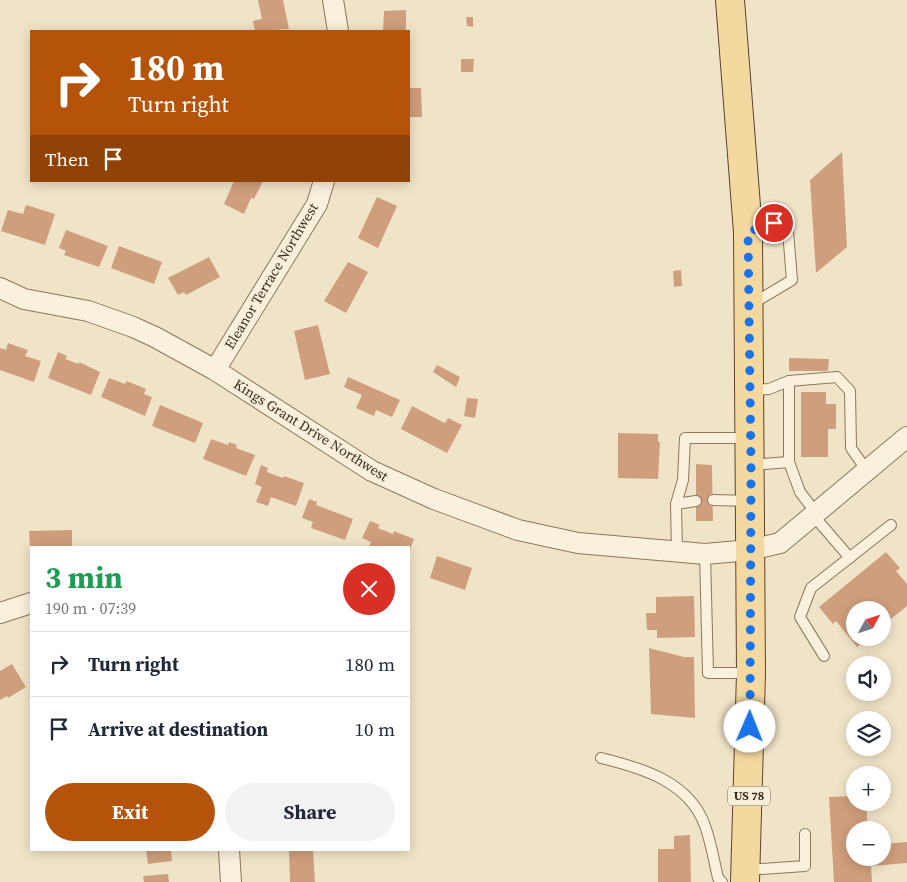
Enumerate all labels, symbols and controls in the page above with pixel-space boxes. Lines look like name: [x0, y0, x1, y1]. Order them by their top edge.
text: 180 m: [128, 44, 224, 92]
icon: right: [45, 50, 110, 115]
text: Turn right: [128, 89, 229, 119]
icon: arrive: [99, 145, 127, 173]
text: Then: [45, 146, 89, 172]
street label: Eleanor Terrace Northwest: [219, 199, 323, 353]
pin: [753, 202, 795, 244]
icon: arrive: [760, 209, 788, 237]
street label: Kings Grant Drive Northwest: [230, 374, 393, 486]
text: 3 min: [45, 557, 123, 598]
button: close: [343, 563, 395, 615]
text: 190 m · 07:39: [45, 597, 136, 619]
north arrow: [846, 601, 891, 646]
map controls: [846, 601, 891, 866]
icon: right: [45, 650, 73, 678]
text: Turn right: [88, 651, 179, 677]
text: 180 m: [345, 651, 395, 677]
button: sound: [846, 656, 891, 701]
position arrow: [723, 700, 775, 752]
button: layers: [846, 711, 891, 756]
icon: arrive: [45, 715, 73, 743]
text: Arrive at destination: [88, 716, 268, 742]
text: 10 m: [354, 716, 395, 742]
button: +: [846, 766, 891, 811]
button: Exit: [45, 783, 215, 841]
button: Share: [225, 783, 395, 841]
road number: US 78: [728, 786, 770, 806]
button: −: [846, 821, 891, 866]

